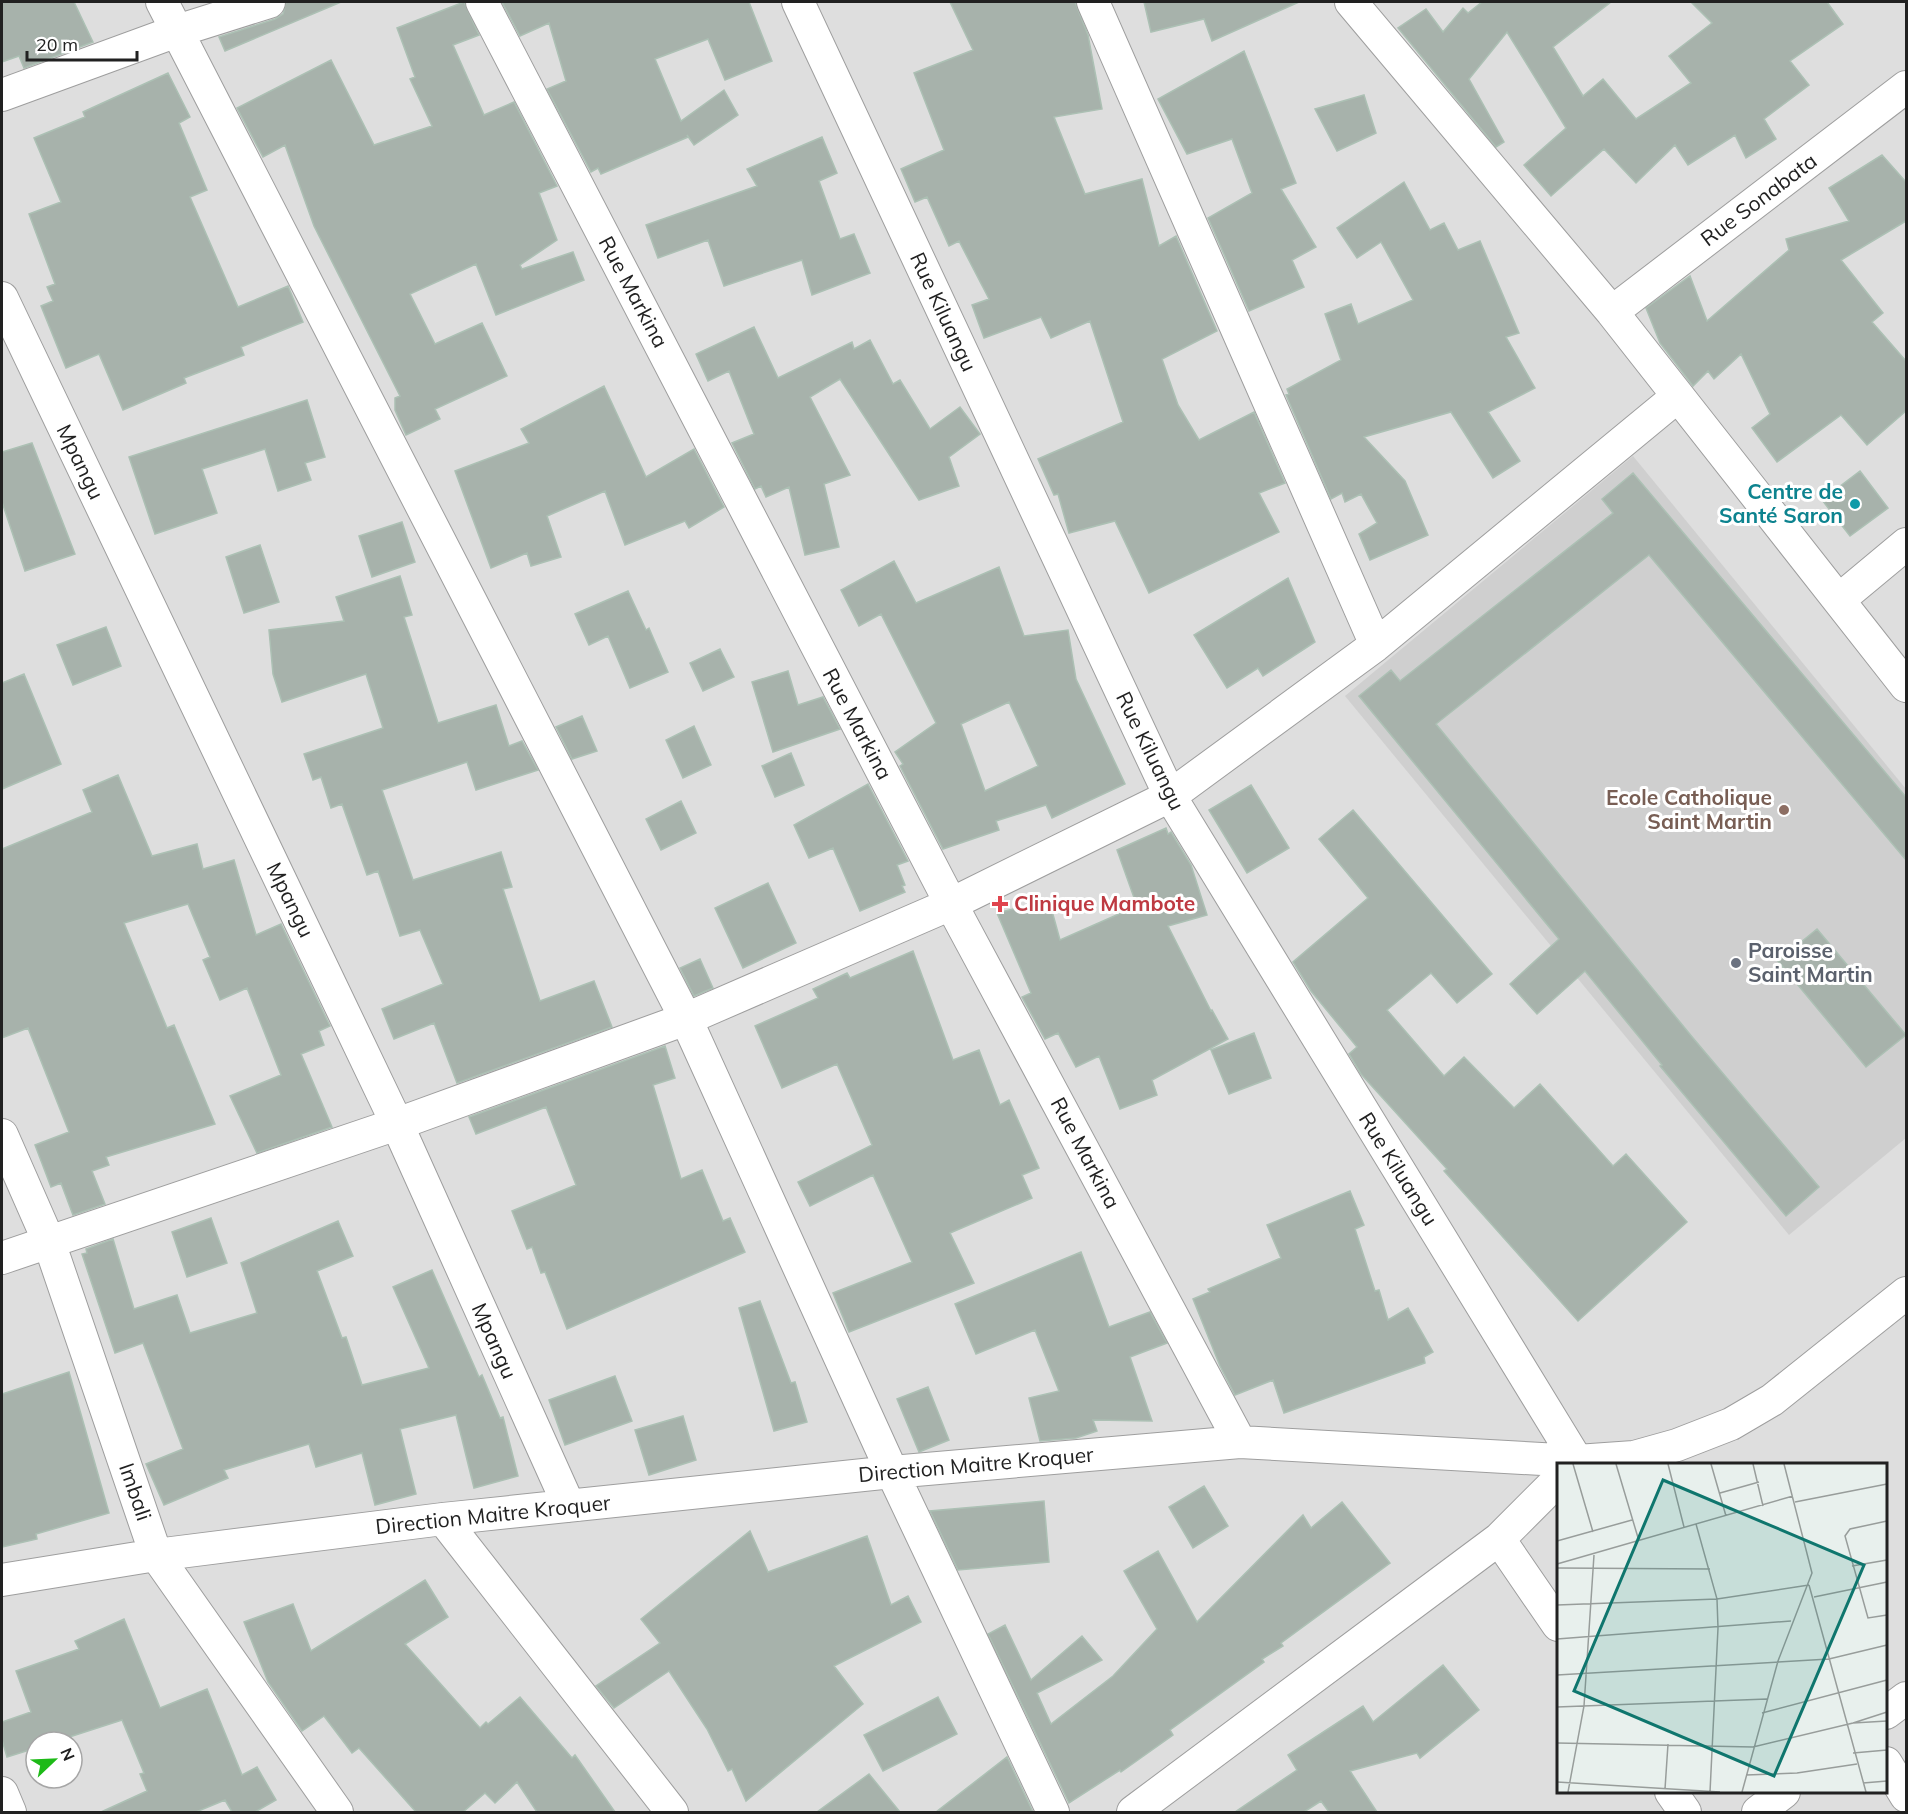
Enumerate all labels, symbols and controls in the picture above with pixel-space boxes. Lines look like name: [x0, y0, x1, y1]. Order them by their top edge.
scale bar: [27, 24, 136, 62]
text: 20 m: [36, 33, 78, 56]
street label: Rue Sonabata: [1695, 147, 1822, 251]
street label: Rue Markina: [594, 231, 674, 352]
street label: Rue Kiluangu: [905, 248, 983, 375]
street label: Mpangu: [52, 420, 110, 503]
place label: Centre de Santé Saron: [1719, 478, 1843, 528]
marker: Centre de Santé Saron: [1848, 497, 1862, 511]
street label: Rue Markina: [818, 663, 898, 784]
street label: Rue Kiluangu: [1111, 687, 1191, 814]
place label: Ecole Catholique Saint Martin: [1606, 784, 1772, 834]
marker: Ecole Catholique Saint Martin: [1777, 803, 1791, 817]
street label: Mpangu: [262, 858, 320, 941]
place label: Clinique Mambote: [1014, 890, 1195, 916]
marker: Clinique Mambote: [991, 895, 1009, 913]
place label: Paroisse Saint Martin: [1748, 937, 1873, 987]
marker: Paroisse Saint Martin: [1729, 956, 1743, 970]
street label: Rue Markina: [1046, 1092, 1126, 1213]
street label: Rue Kiluangu: [1354, 1107, 1444, 1230]
street label: Mpangu: [467, 1299, 523, 1383]
street label: Direction Maitre Kroquer: [857, 1441, 1095, 1487]
street label: Imbali: [114, 1460, 158, 1524]
inset map: [1557, 1463, 1887, 1793]
street label: Direction Maitre Kroquer: [374, 1489, 612, 1539]
north arrow: [24, 1730, 84, 1790]
text: N: [56, 1745, 79, 1764]

